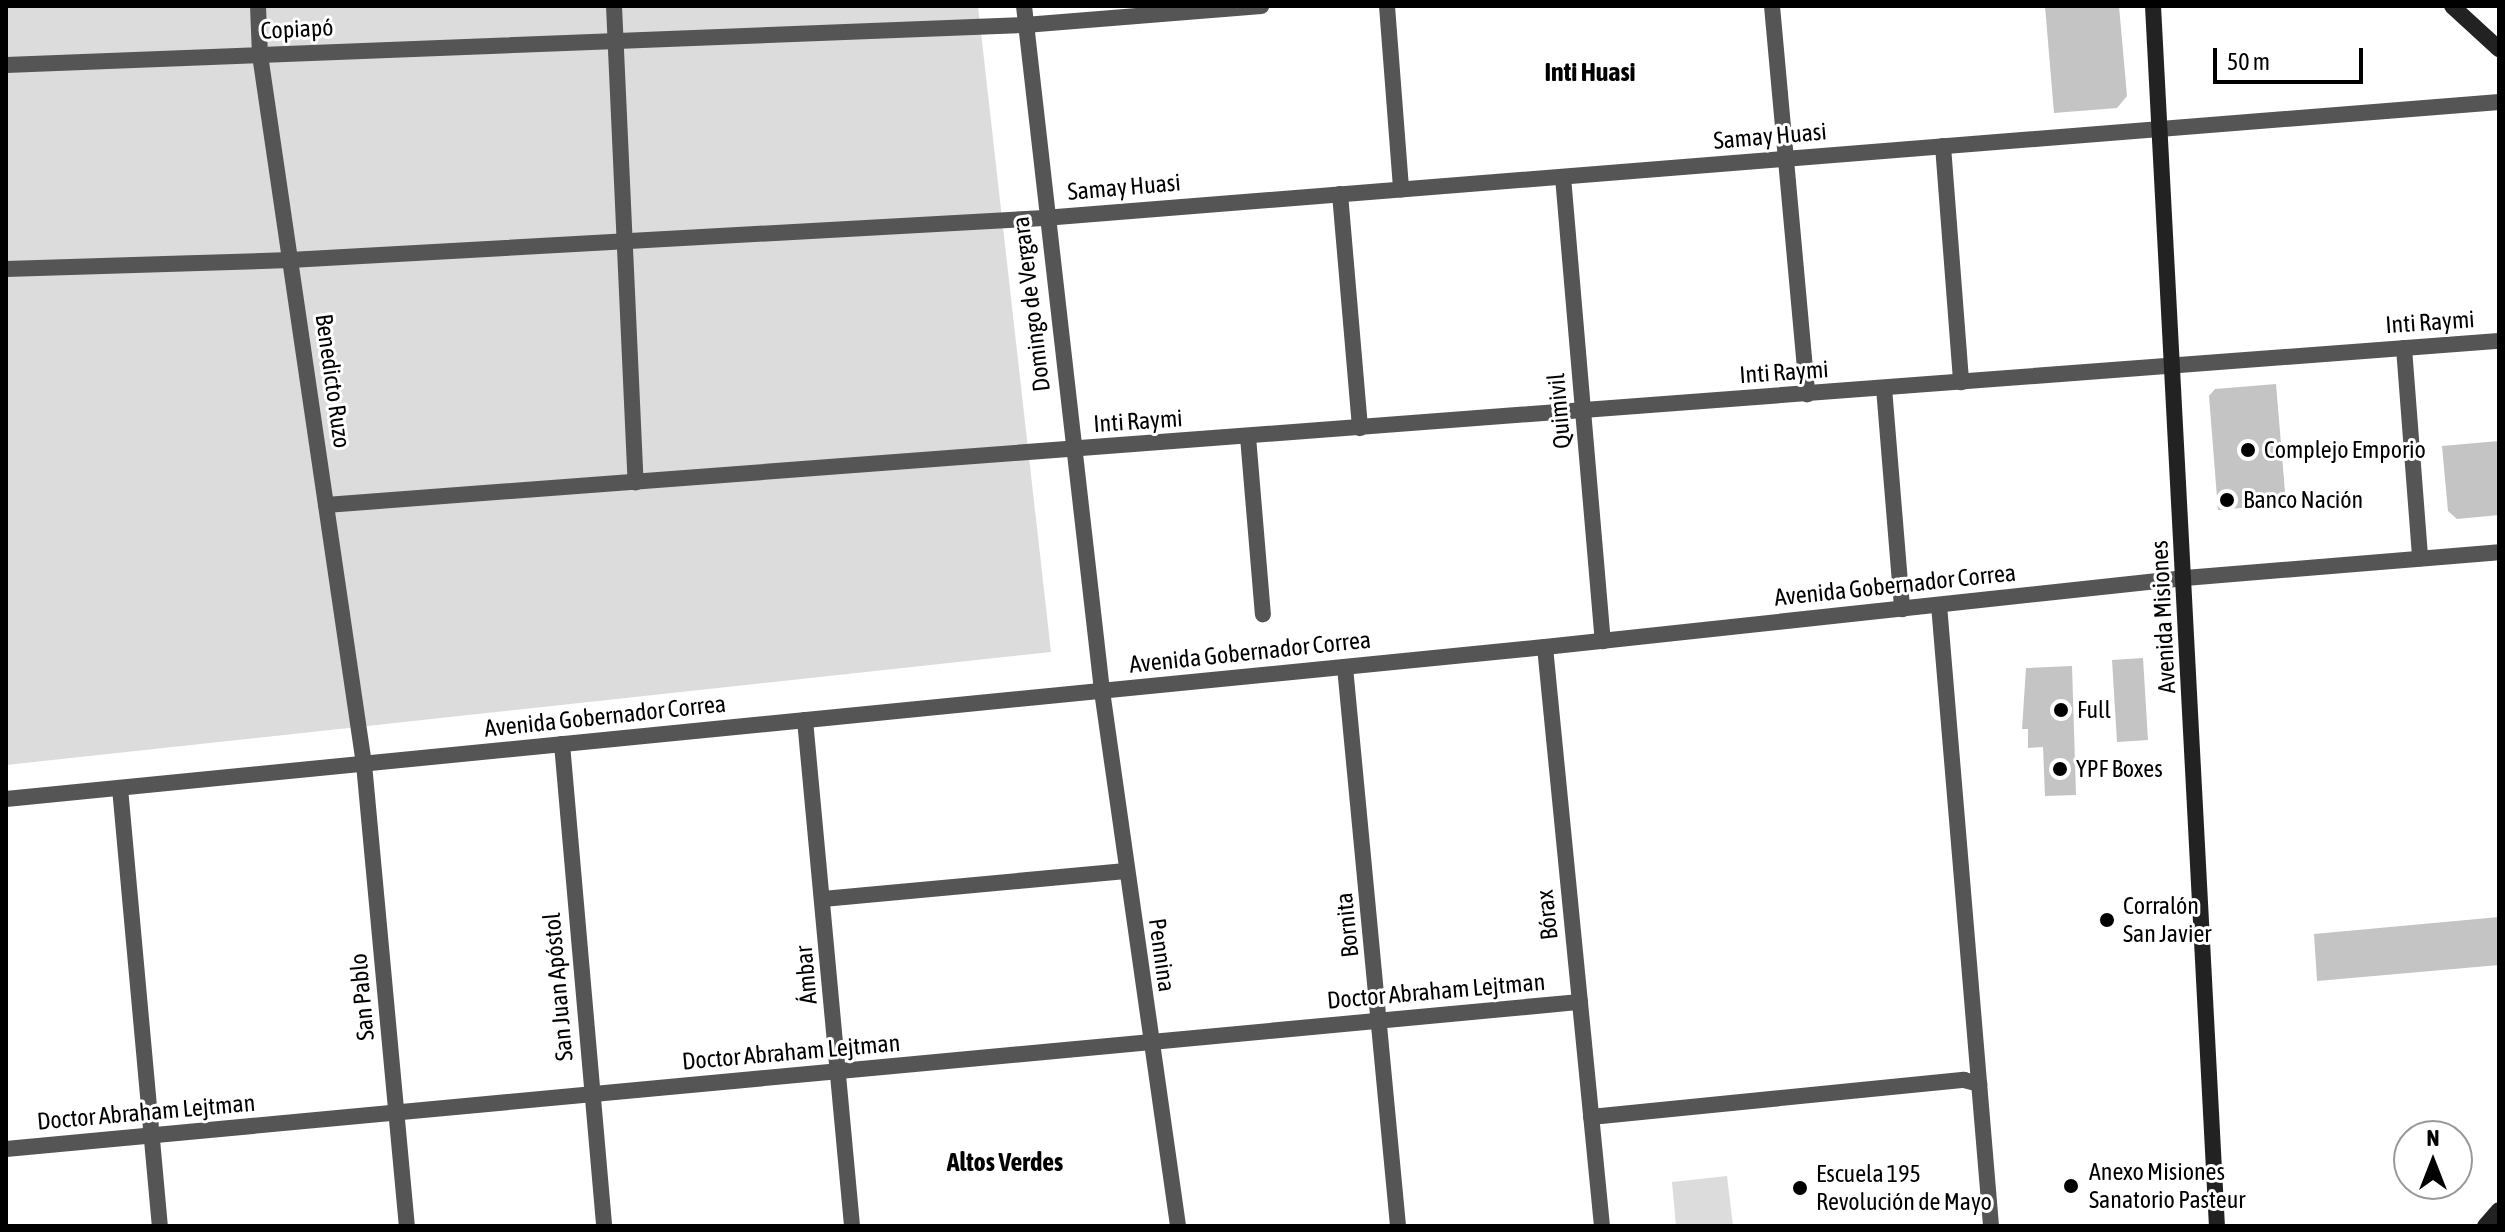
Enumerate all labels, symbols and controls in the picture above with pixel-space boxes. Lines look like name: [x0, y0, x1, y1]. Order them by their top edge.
street label: Copiapó: [260, 13, 334, 45]
scale bar: [2217, 32, 2367, 82]
text: 50 m: [2227, 48, 2270, 75]
district label: Inti Huasi: [1544, 57, 1636, 89]
street label: Samay Huasi: [1712, 117, 1828, 155]
street label: Samay Huasi: [1066, 168, 1182, 206]
street label: Domingo de Vergara: [1006, 215, 1056, 393]
street label: Inti Raymi: [2384, 305, 2476, 339]
street label: Benedicto Ruzo: [309, 312, 357, 450]
street label: Inti Raymi: [1738, 355, 1830, 389]
street label: Quimivil: [1541, 372, 1577, 450]
street label: Inti Raymi: [1092, 404, 1184, 438]
place label: Complejo Emporio: [2264, 436, 2426, 464]
marker: Complejo Emporio: [2239, 441, 2257, 459]
place label: Banco Nación: [2243, 486, 2363, 514]
marker: Banco Nación: [2218, 491, 2236, 509]
street label: Avenida Misiones: [2145, 540, 2181, 694]
street label: Avenida Gobernador Correa: [1773, 558, 2017, 612]
street label: Avenida Gobernador Correa: [1128, 625, 1372, 679]
street label: Avenida Gobernador Correa: [483, 689, 727, 743]
place label: Full: [2077, 696, 2111, 724]
marker: Full: [2052, 701, 2070, 719]
place label: YPF Boxes: [2076, 755, 2163, 783]
marker: YPF Boxes: [2051, 760, 2069, 778]
street label: Bórax: [1530, 889, 1564, 941]
street label: Bornita: [1329, 891, 1365, 959]
place label: Corralón San Javier: [2123, 892, 2211, 948]
marker: Corralón San Javier: [2098, 911, 2116, 929]
street label: San Juan Apóstol: [537, 912, 579, 1062]
street label: Pennina: [1143, 916, 1181, 994]
street label: Ámbar: [789, 945, 823, 1005]
street label: San Pablo: [344, 952, 380, 1042]
street label: Doctor Abraham Lejtman: [1326, 967, 1546, 1015]
street label: Doctor Abraham Lejtman: [681, 1028, 901, 1076]
street label: Doctor Abraham Lejtman: [36, 1088, 256, 1136]
north arrow: [2393, 1120, 2473, 1200]
text: N: [2427, 1125, 2439, 1151]
district label: Altos Verdes: [947, 1147, 1063, 1179]
place label: Anexo Misiones Sanatorio Pasteur: [2089, 1158, 2245, 1214]
place label: Escuela 195 Revolución de Mayo: [1816, 1160, 1992, 1216]
marker: Anexo Misiones Sanatorio Pasteur: [2060, 1175, 2082, 1197]
marker: Escuela 195 Revolución de Mayo: [1791, 1179, 1809, 1197]

